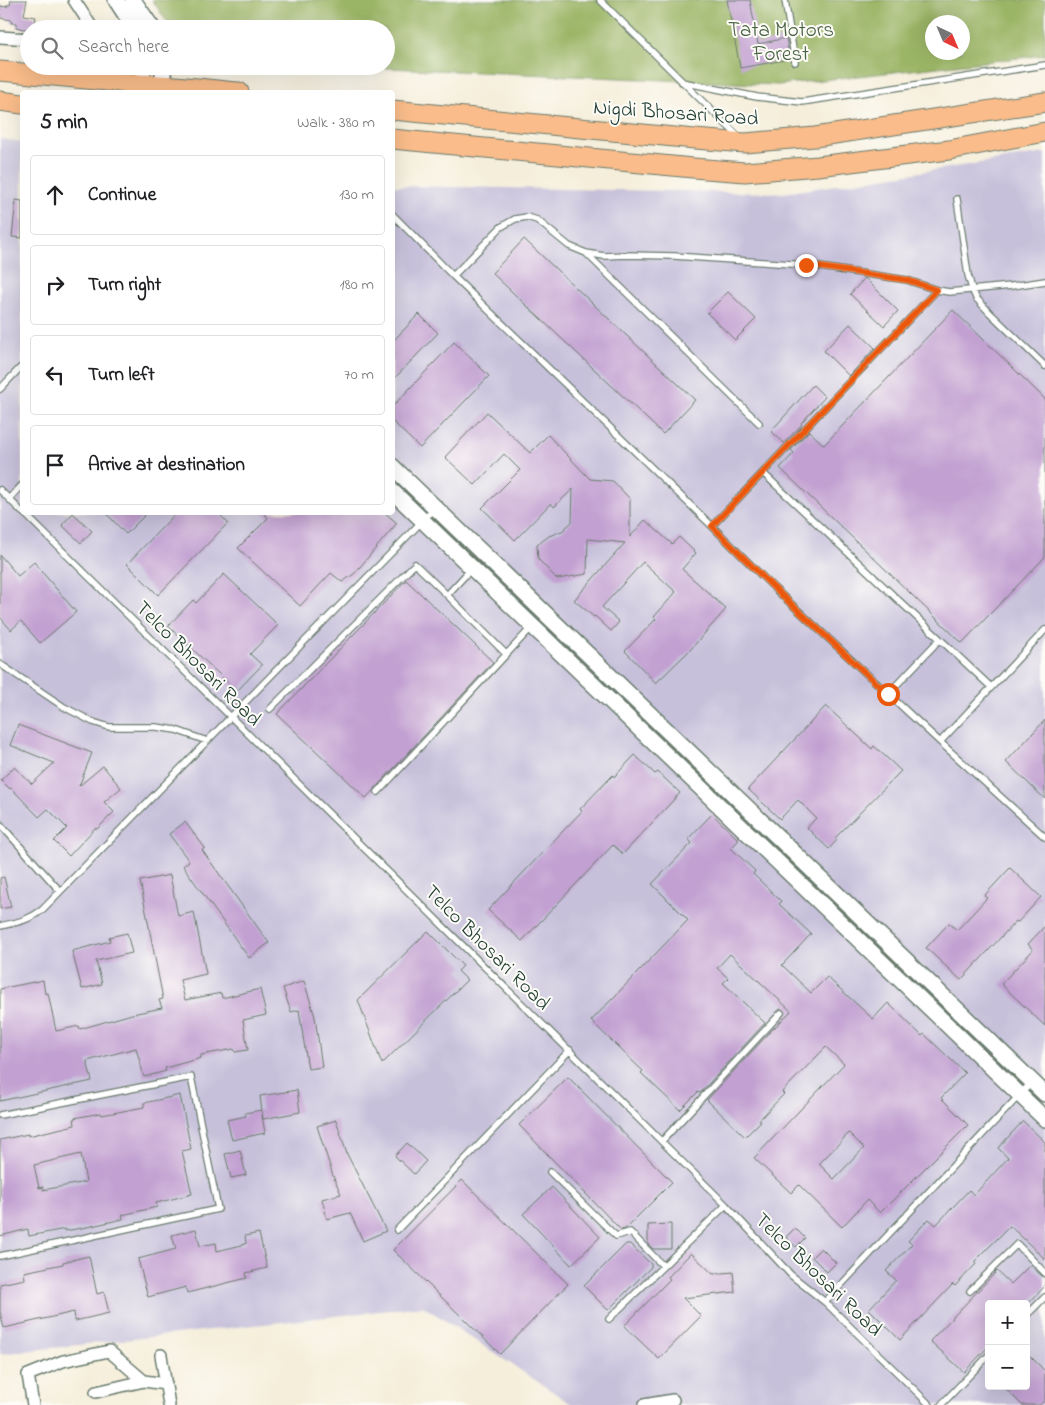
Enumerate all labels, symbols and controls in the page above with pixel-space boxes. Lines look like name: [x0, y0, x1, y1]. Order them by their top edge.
north arrow: [925, 15, 970, 60]
park label: Tata Motors Forest: [728, 16, 834, 70]
search box: [20, 20, 395, 75]
icon: search: [38, 34, 66, 62]
text: Search here: [78, 34, 169, 61]
street label: Nigdi Bhosari Road: [592, 93, 760, 137]
text: 5 min: [40, 108, 88, 138]
text: Walk · 380 m: [297, 111, 375, 135]
icon: ahead: [41, 181, 69, 209]
text: Continue: [88, 182, 156, 209]
text: 130 m: [339, 183, 374, 207]
route end: [795, 254, 818, 277]
icon: right: [41, 271, 69, 299]
text: Turn right: [88, 272, 161, 299]
text: 180 m: [340, 273, 374, 297]
icon: left: [41, 361, 69, 389]
text: Turn left: [88, 362, 155, 389]
text: 70 m: [344, 363, 374, 387]
icon: arrive: [41, 451, 69, 479]
text: Arrive at destination: [88, 452, 245, 479]
street label: Telco Bhosari Road: [128, 595, 268, 734]
route start: [877, 683, 900, 706]
street label: Telco Bhosari Road: [417, 879, 557, 1018]
street label: Telco Bhosari Road: [747, 1206, 888, 1345]
map controls: [985, 1300, 1030, 1390]
button: +: [985, 1300, 1030, 1345]
button: −: [985, 1345, 1030, 1390]

